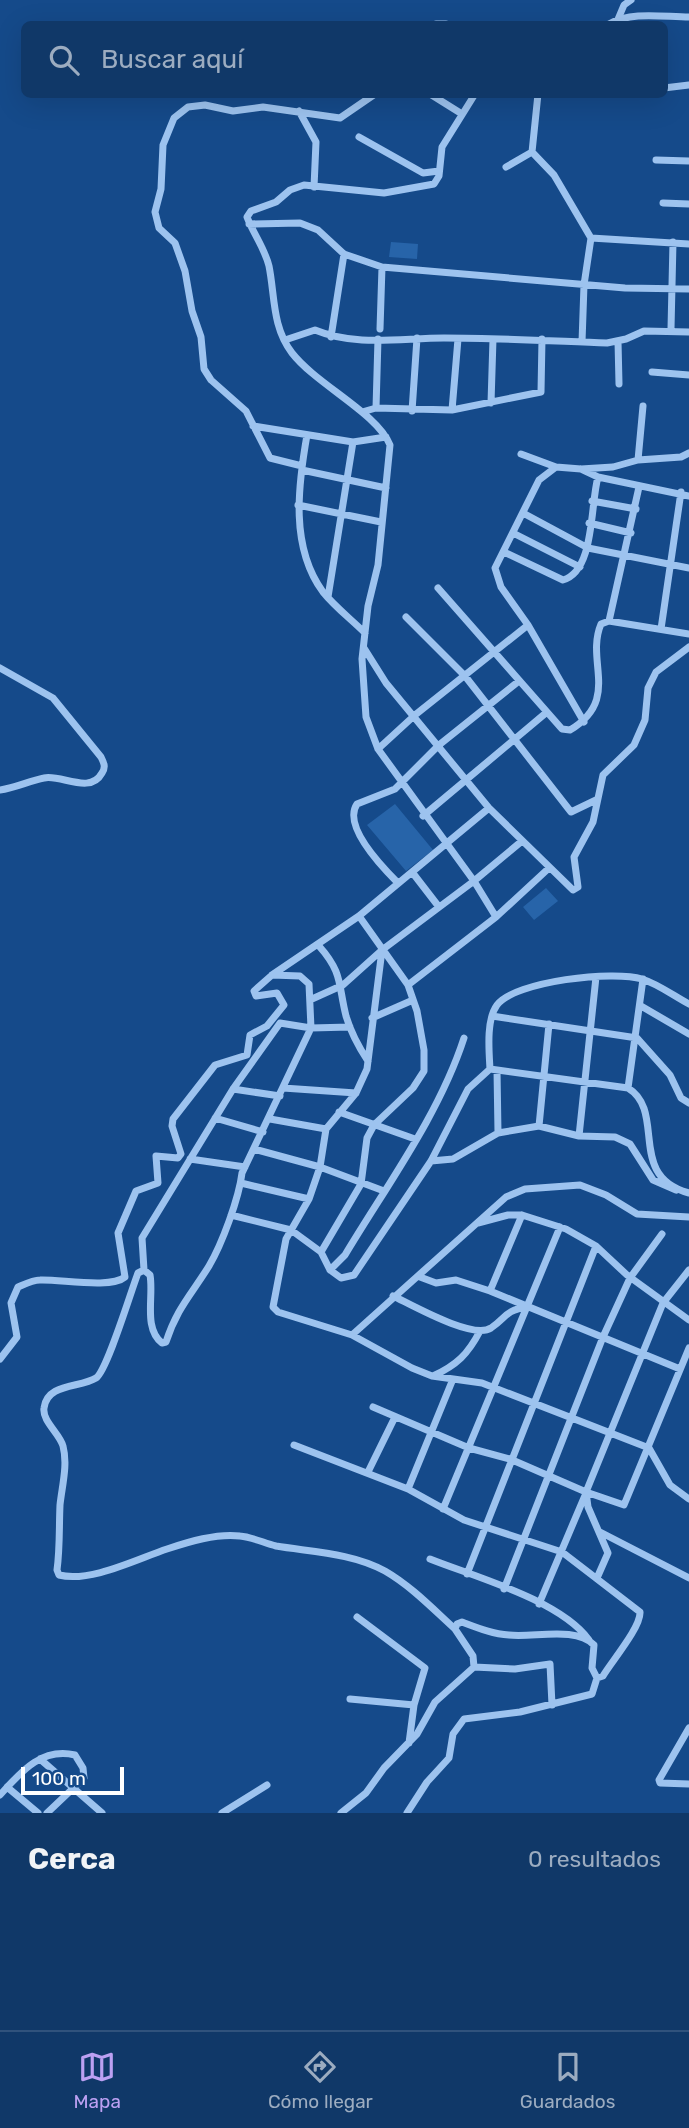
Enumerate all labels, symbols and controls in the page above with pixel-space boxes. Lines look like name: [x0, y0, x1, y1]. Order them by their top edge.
search box: [21, 21, 668, 98]
icon: search: [45, 41, 83, 79]
text: Buscar aquí: [101, 44, 243, 75]
scale bar: [21, 1764, 124, 1796]
text: 100 m: [32, 1767, 86, 1790]
text: Cerca: [28, 1841, 116, 1877]
text: 0 resultados: [528, 1845, 661, 1873]
tab: Mapa: [74, 2048, 121, 2113]
tab: Cómo llegar: [268, 2048, 373, 2113]
tab: Guardados: [520, 2048, 615, 2113]

